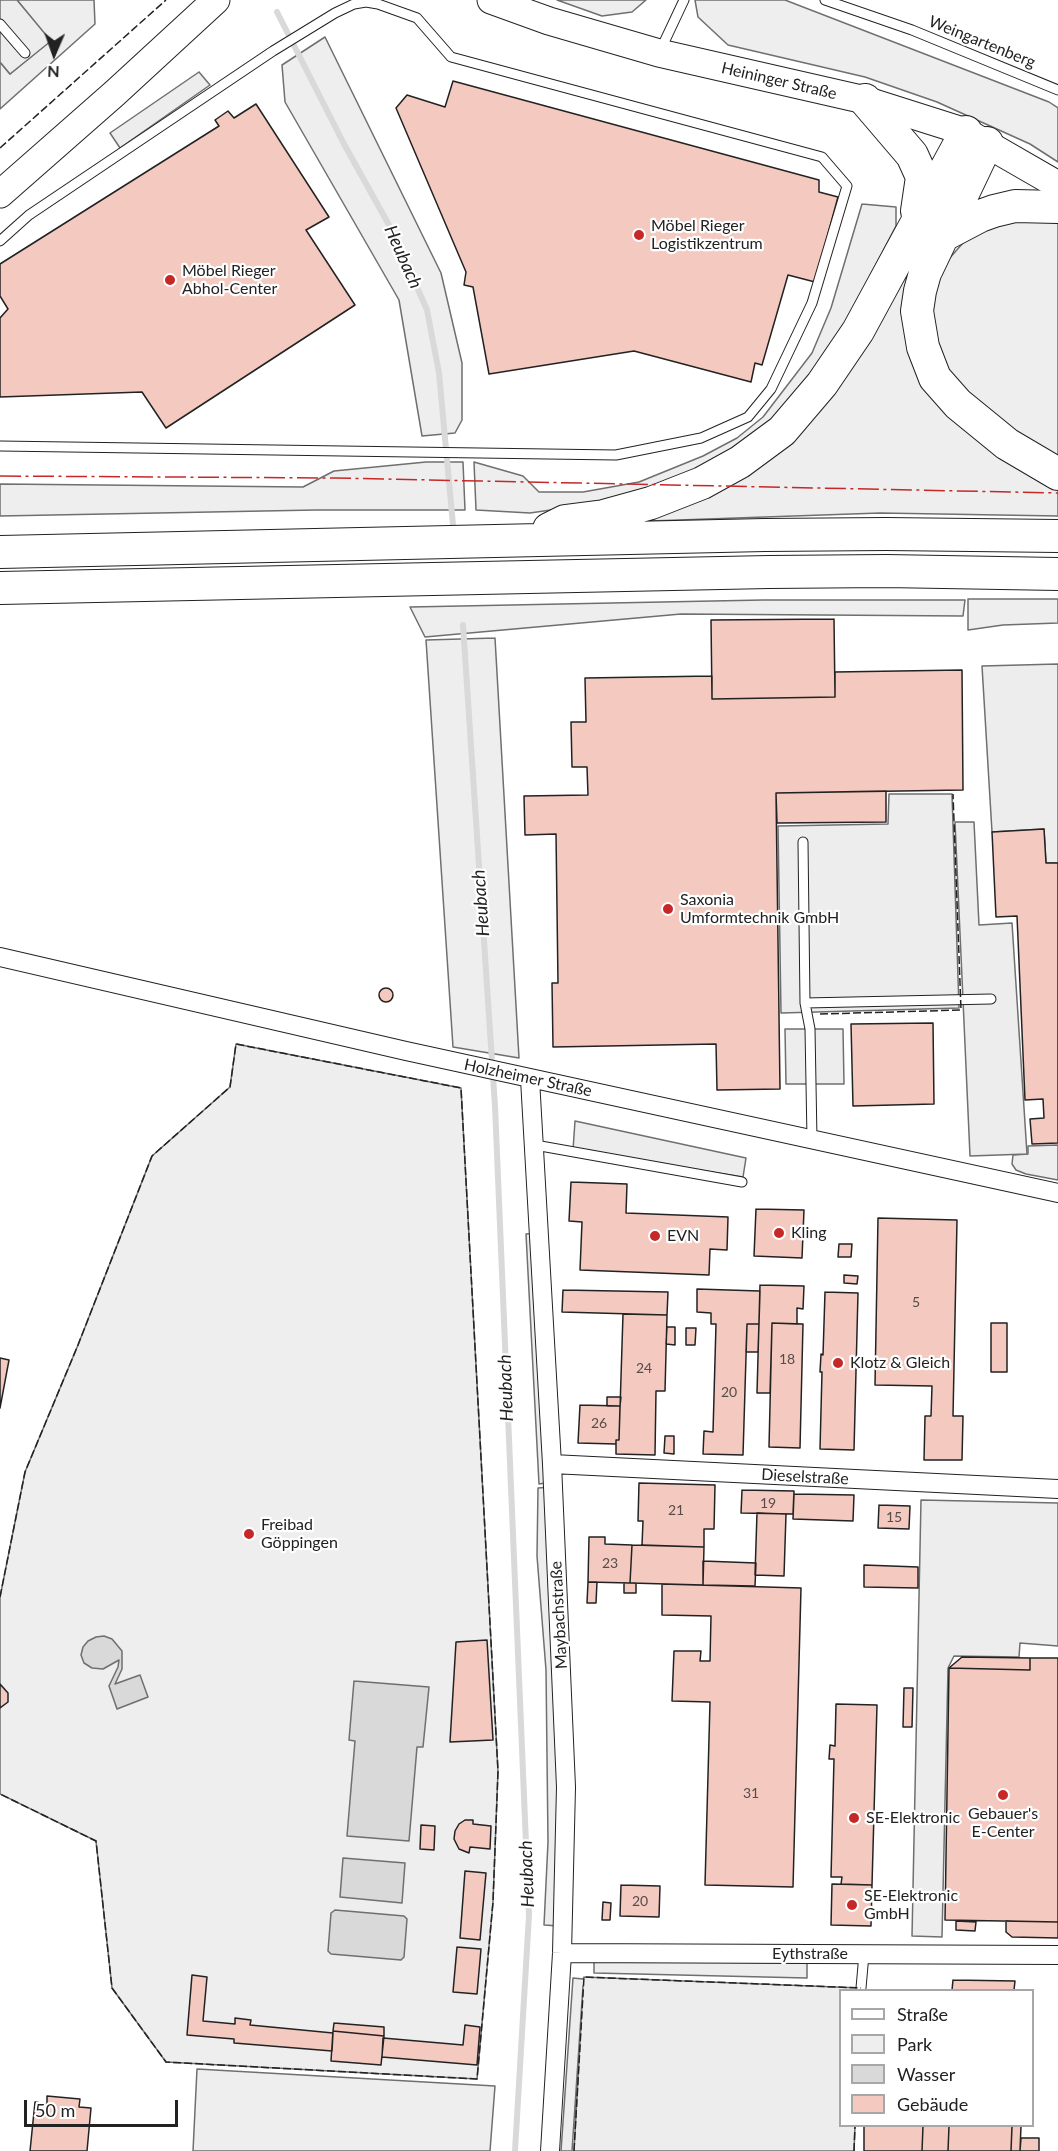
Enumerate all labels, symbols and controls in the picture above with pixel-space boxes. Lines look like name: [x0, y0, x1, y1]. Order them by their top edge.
street label: Weingartenberg: [926, 12, 1038, 72]
north arrow: [24, 24, 84, 84]
street label: Heininger Straße: [719, 58, 839, 104]
text: N: [47, 63, 60, 82]
place label: Möbel Rieger Logistikzentrum: [651, 216, 763, 254]
water label: Heubach: [379, 222, 427, 292]
marker: Möbel Rieger Logistikzentrum: [632, 228, 646, 242]
place label: Möbel Rieger Abhol-Center: [182, 261, 277, 299]
marker: Möbel Rieger Abhol-Center: [163, 273, 177, 287]
water label: Heubach: [468, 869, 494, 937]
place label: Saxonia Umformtechnik GmbH: [680, 890, 839, 928]
marker: Saxonia Umformtechnik GmbH: [661, 902, 675, 916]
street label: Holzheimer Straße: [462, 1055, 594, 1101]
place label: Kling: [791, 1223, 826, 1243]
place label: EVN: [667, 1226, 699, 1246]
marker: Kling: [772, 1226, 786, 1240]
marker: EVN: [648, 1229, 662, 1243]
house number: 5: [912, 1294, 920, 1310]
house number: 18: [779, 1351, 795, 1367]
place label: Klotz & Gleich: [850, 1353, 950, 1373]
water label: Heubach: [494, 1354, 518, 1422]
marker: Klotz & Gleich: [831, 1356, 845, 1370]
house number: 24: [636, 1360, 652, 1376]
house number: 20: [721, 1384, 737, 1400]
house number: 26: [591, 1415, 607, 1431]
street label: Dieselstraße: [761, 1465, 849, 1489]
house number: 19: [760, 1495, 776, 1511]
house number: 21: [668, 1502, 684, 1518]
house number: 15: [886, 1509, 902, 1525]
place label: Freibad Göppingen: [261, 1515, 338, 1553]
marker: Freibad Göppingen: [242, 1527, 256, 1541]
house number: 23: [602, 1555, 618, 1571]
street label: Maybachstraße: [547, 1560, 571, 1670]
house number: 31: [743, 1785, 759, 1801]
marker: Gebauer's E-Center: [996, 1788, 1010, 1802]
place label: Gebauer's E-Center: [968, 1804, 1038, 1842]
place label: SE-Elektronic: [866, 1808, 960, 1828]
marker: SE-Elektronic: [847, 1811, 861, 1825]
water label: Heubach: [515, 1840, 539, 1908]
place label: SE-Elektronic GmbH: [864, 1886, 958, 1924]
house number: 20: [632, 1893, 648, 1909]
marker: SE-Elektronic GmbH: [845, 1898, 859, 1912]
street label: Eythstraße: [772, 1944, 848, 1964]
legend: [839, 1989, 1034, 2127]
text: Straße: [897, 2003, 948, 2025]
text: Park: [897, 2033, 932, 2055]
text: Wasser: [897, 2063, 955, 2085]
scale bar: [27, 2088, 182, 2126]
text: Gebäude: [897, 2093, 968, 2115]
text: 50 m: [35, 2099, 75, 2121]

